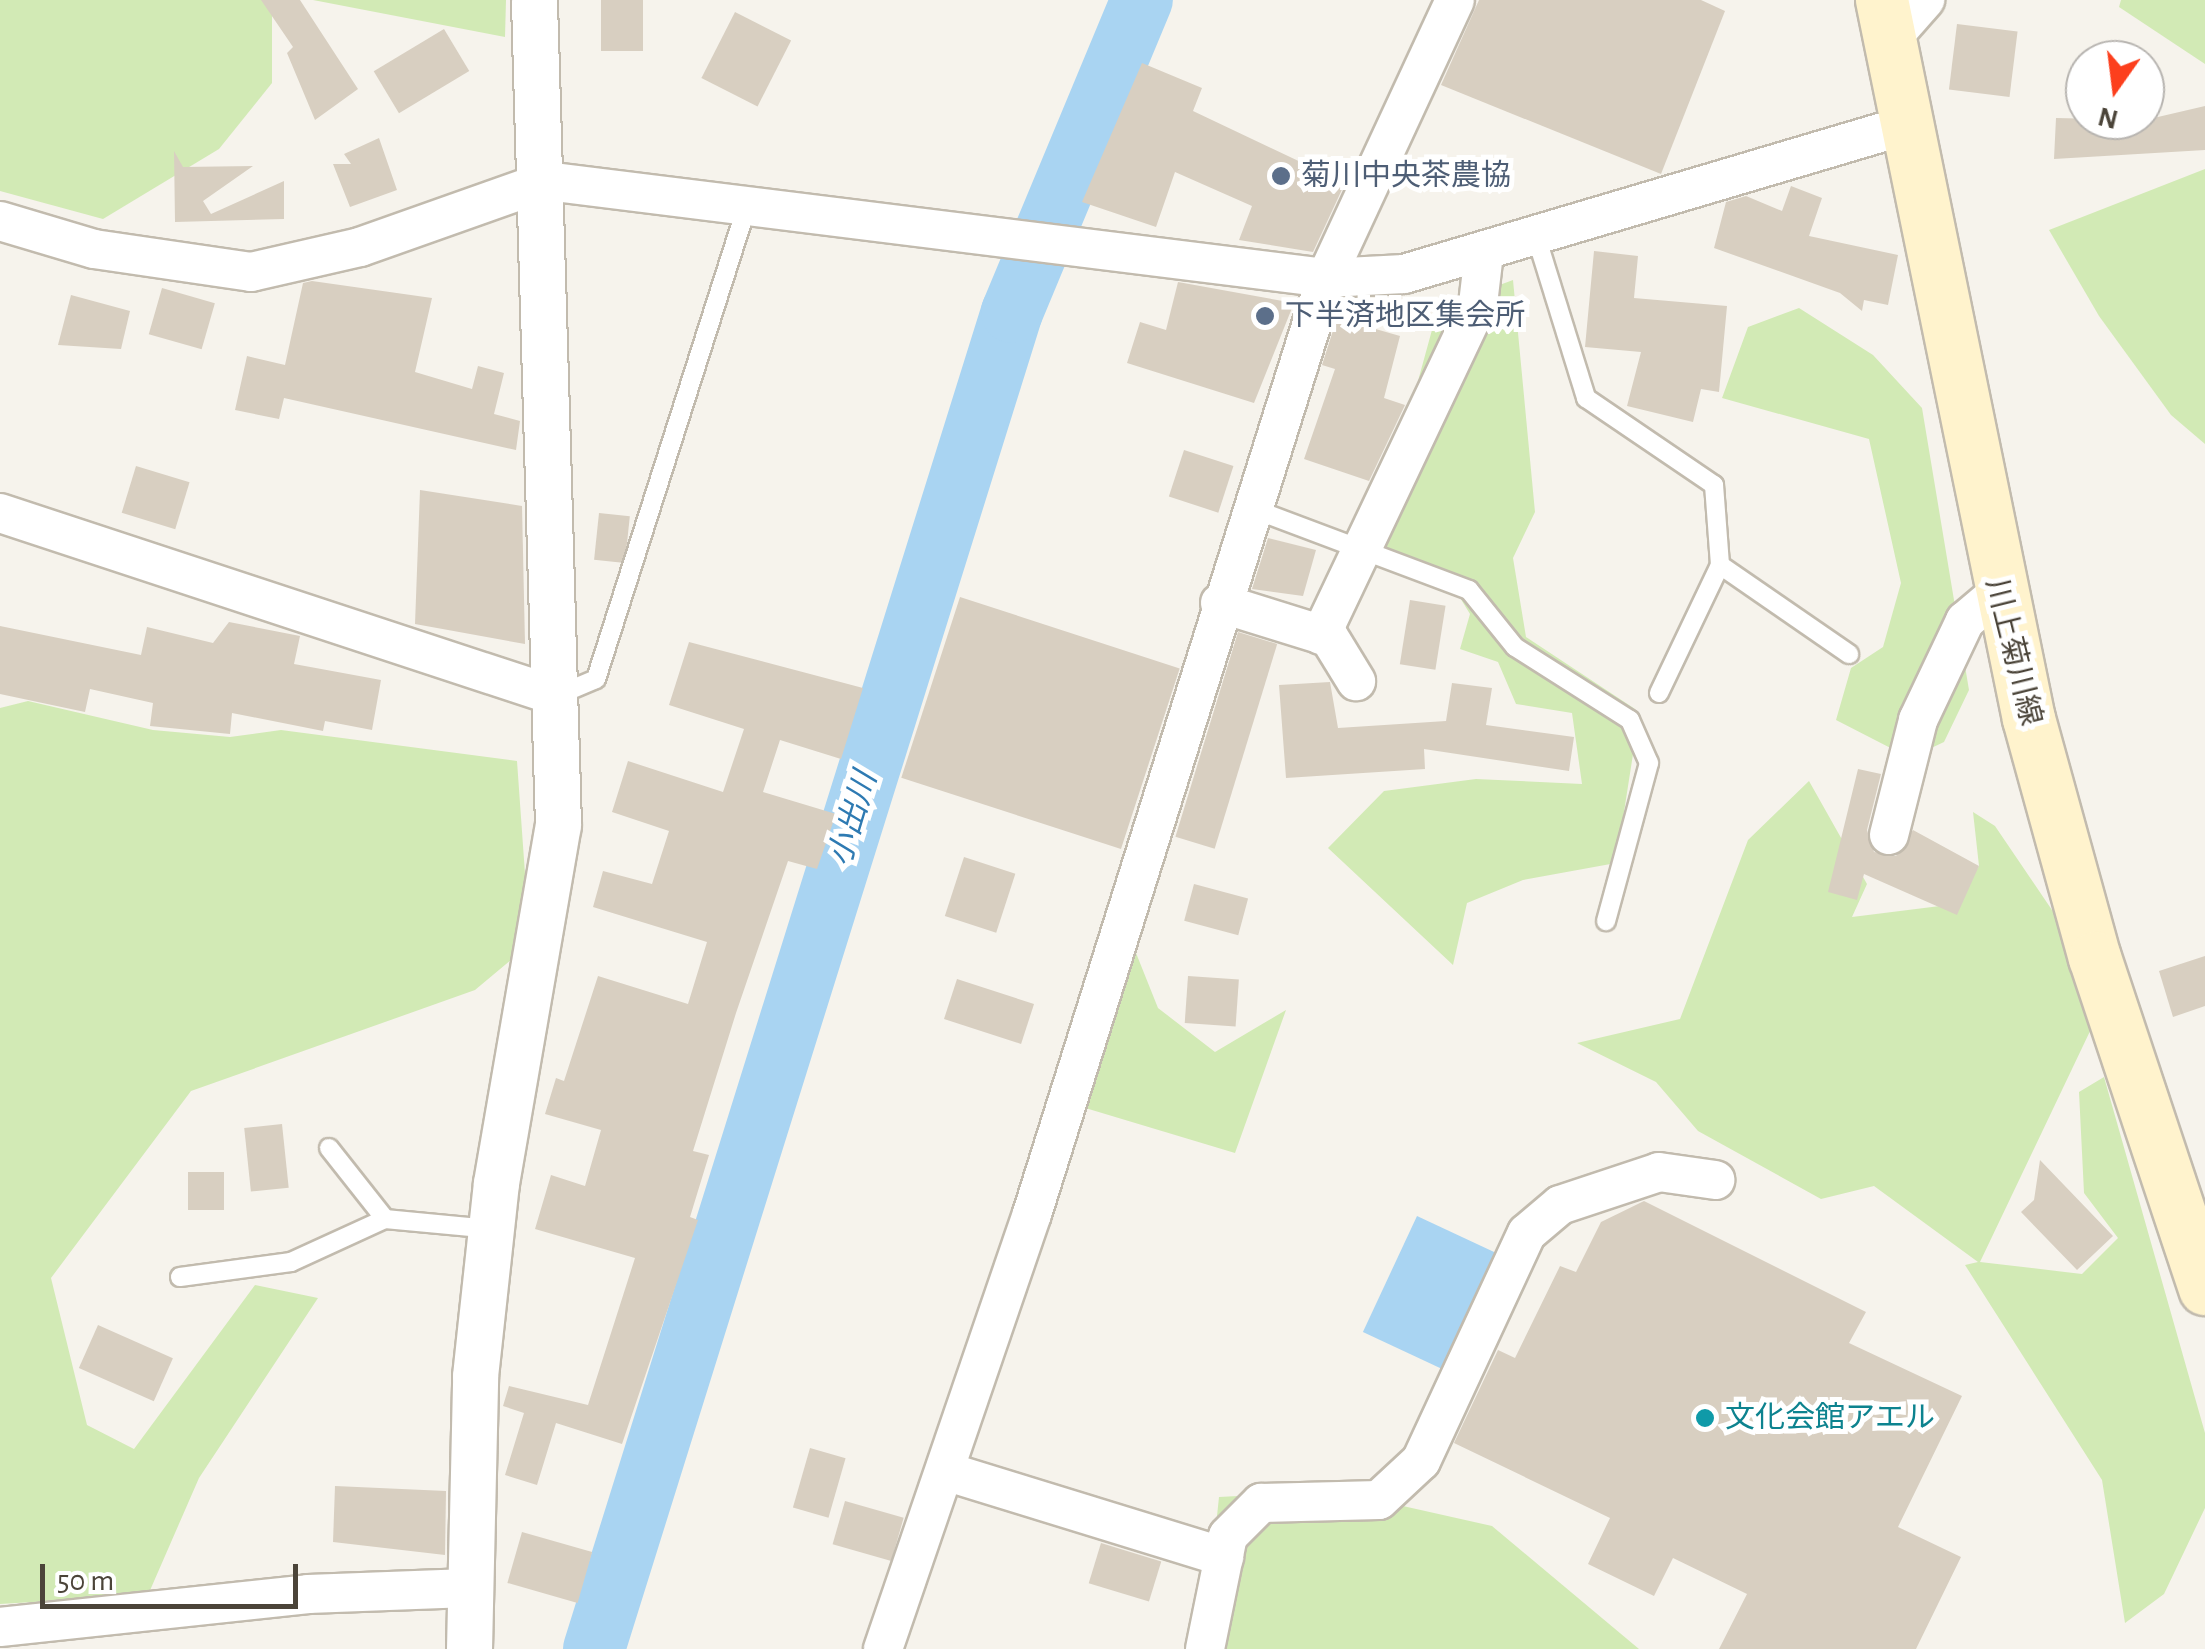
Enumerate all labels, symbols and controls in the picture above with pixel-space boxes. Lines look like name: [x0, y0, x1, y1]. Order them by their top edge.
north arrow: [2065, 40, 2165, 140]
text: N: [2095, 101, 2121, 133]
place label: 菊川中央茶農協: [1301, 158, 1511, 194]
marker: 菊川中央茶農協: [1270, 165, 1292, 187]
place label: 下半済地区集会所: [1285, 298, 1525, 334]
marker: 下半済地区集会所: [1254, 305, 1276, 327]
street label: 川上菊川線: [1977, 575, 2049, 729]
water label: 小出川: [821, 767, 885, 871]
place label: 文化会館アエル: [1725, 1400, 1935, 1436]
marker: 文化会館アエル: [1694, 1407, 1716, 1429]
scale bar: [45, 1544, 302, 1606]
text: 50 m: [57, 1566, 114, 1596]

